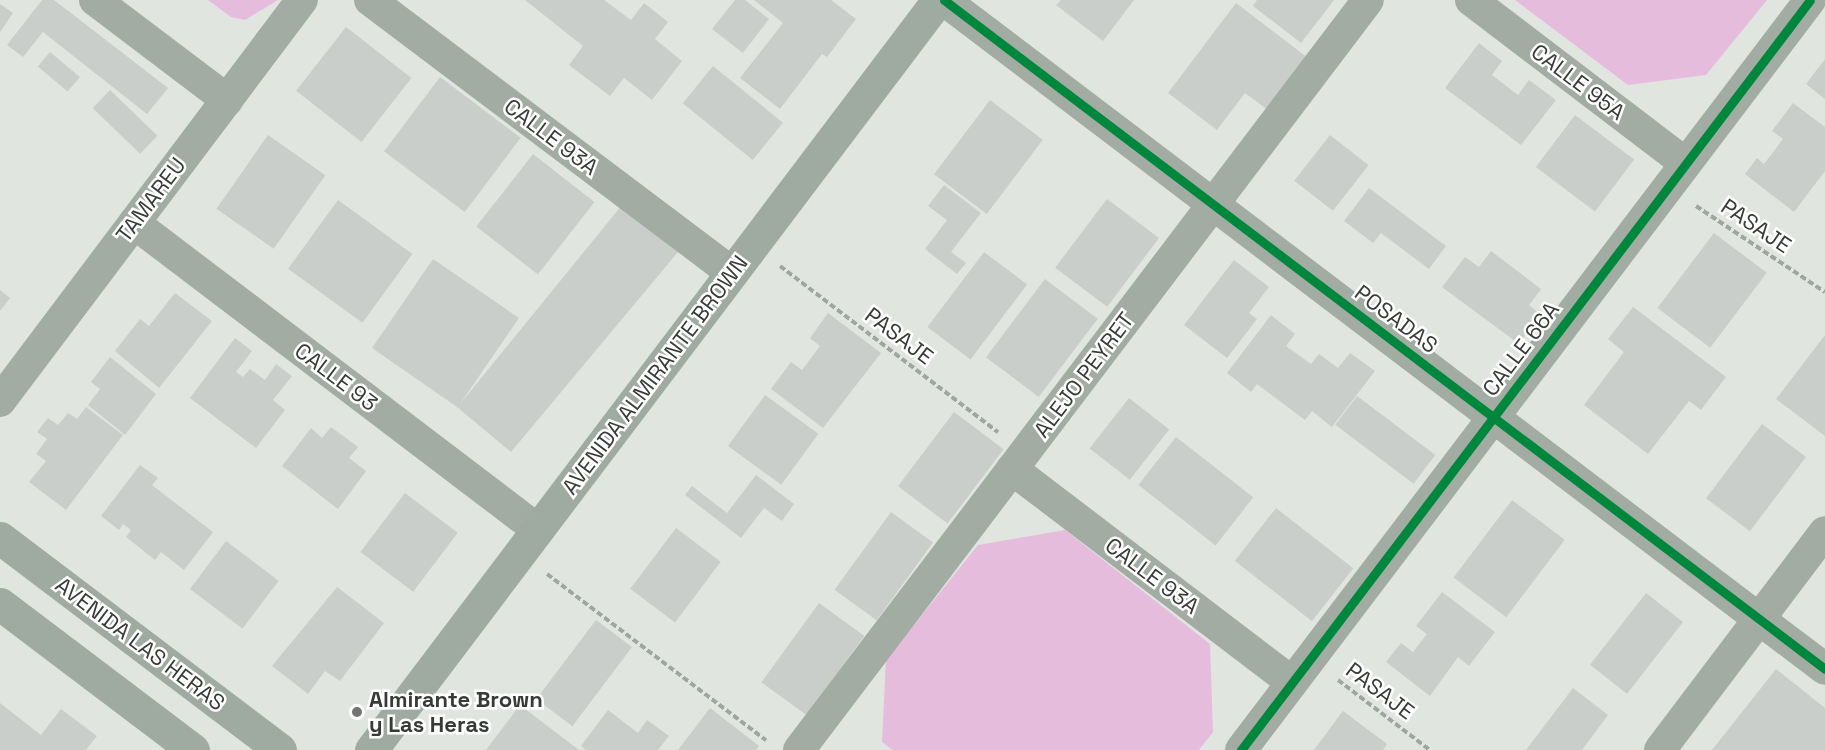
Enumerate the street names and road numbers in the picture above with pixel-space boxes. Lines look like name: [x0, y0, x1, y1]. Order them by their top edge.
street label: CALLE 95A: [1526, 38, 1630, 126]
street label: CALLE 93A: [499, 93, 603, 181]
street label: TAMAREU: [111, 153, 191, 247]
street label: PASAJE: [1716, 193, 1796, 259]
street label: AVENIDA ALMIRANTE BROWN: [556, 250, 754, 500]
street label: POSADAS: [1349, 279, 1443, 359]
street label: CALLE 66A: [1477, 297, 1565, 401]
street label: PASAJE: [860, 302, 938, 370]
street label: ALEJO PEYRET: [1028, 307, 1140, 443]
street label: CALLE 93: [289, 337, 383, 417]
street label: CALLE 93A: [1100, 532, 1204, 620]
street label: AVENIDA LAS HERAS: [50, 572, 230, 716]
street label: PASAJE: [1341, 657, 1419, 725]

